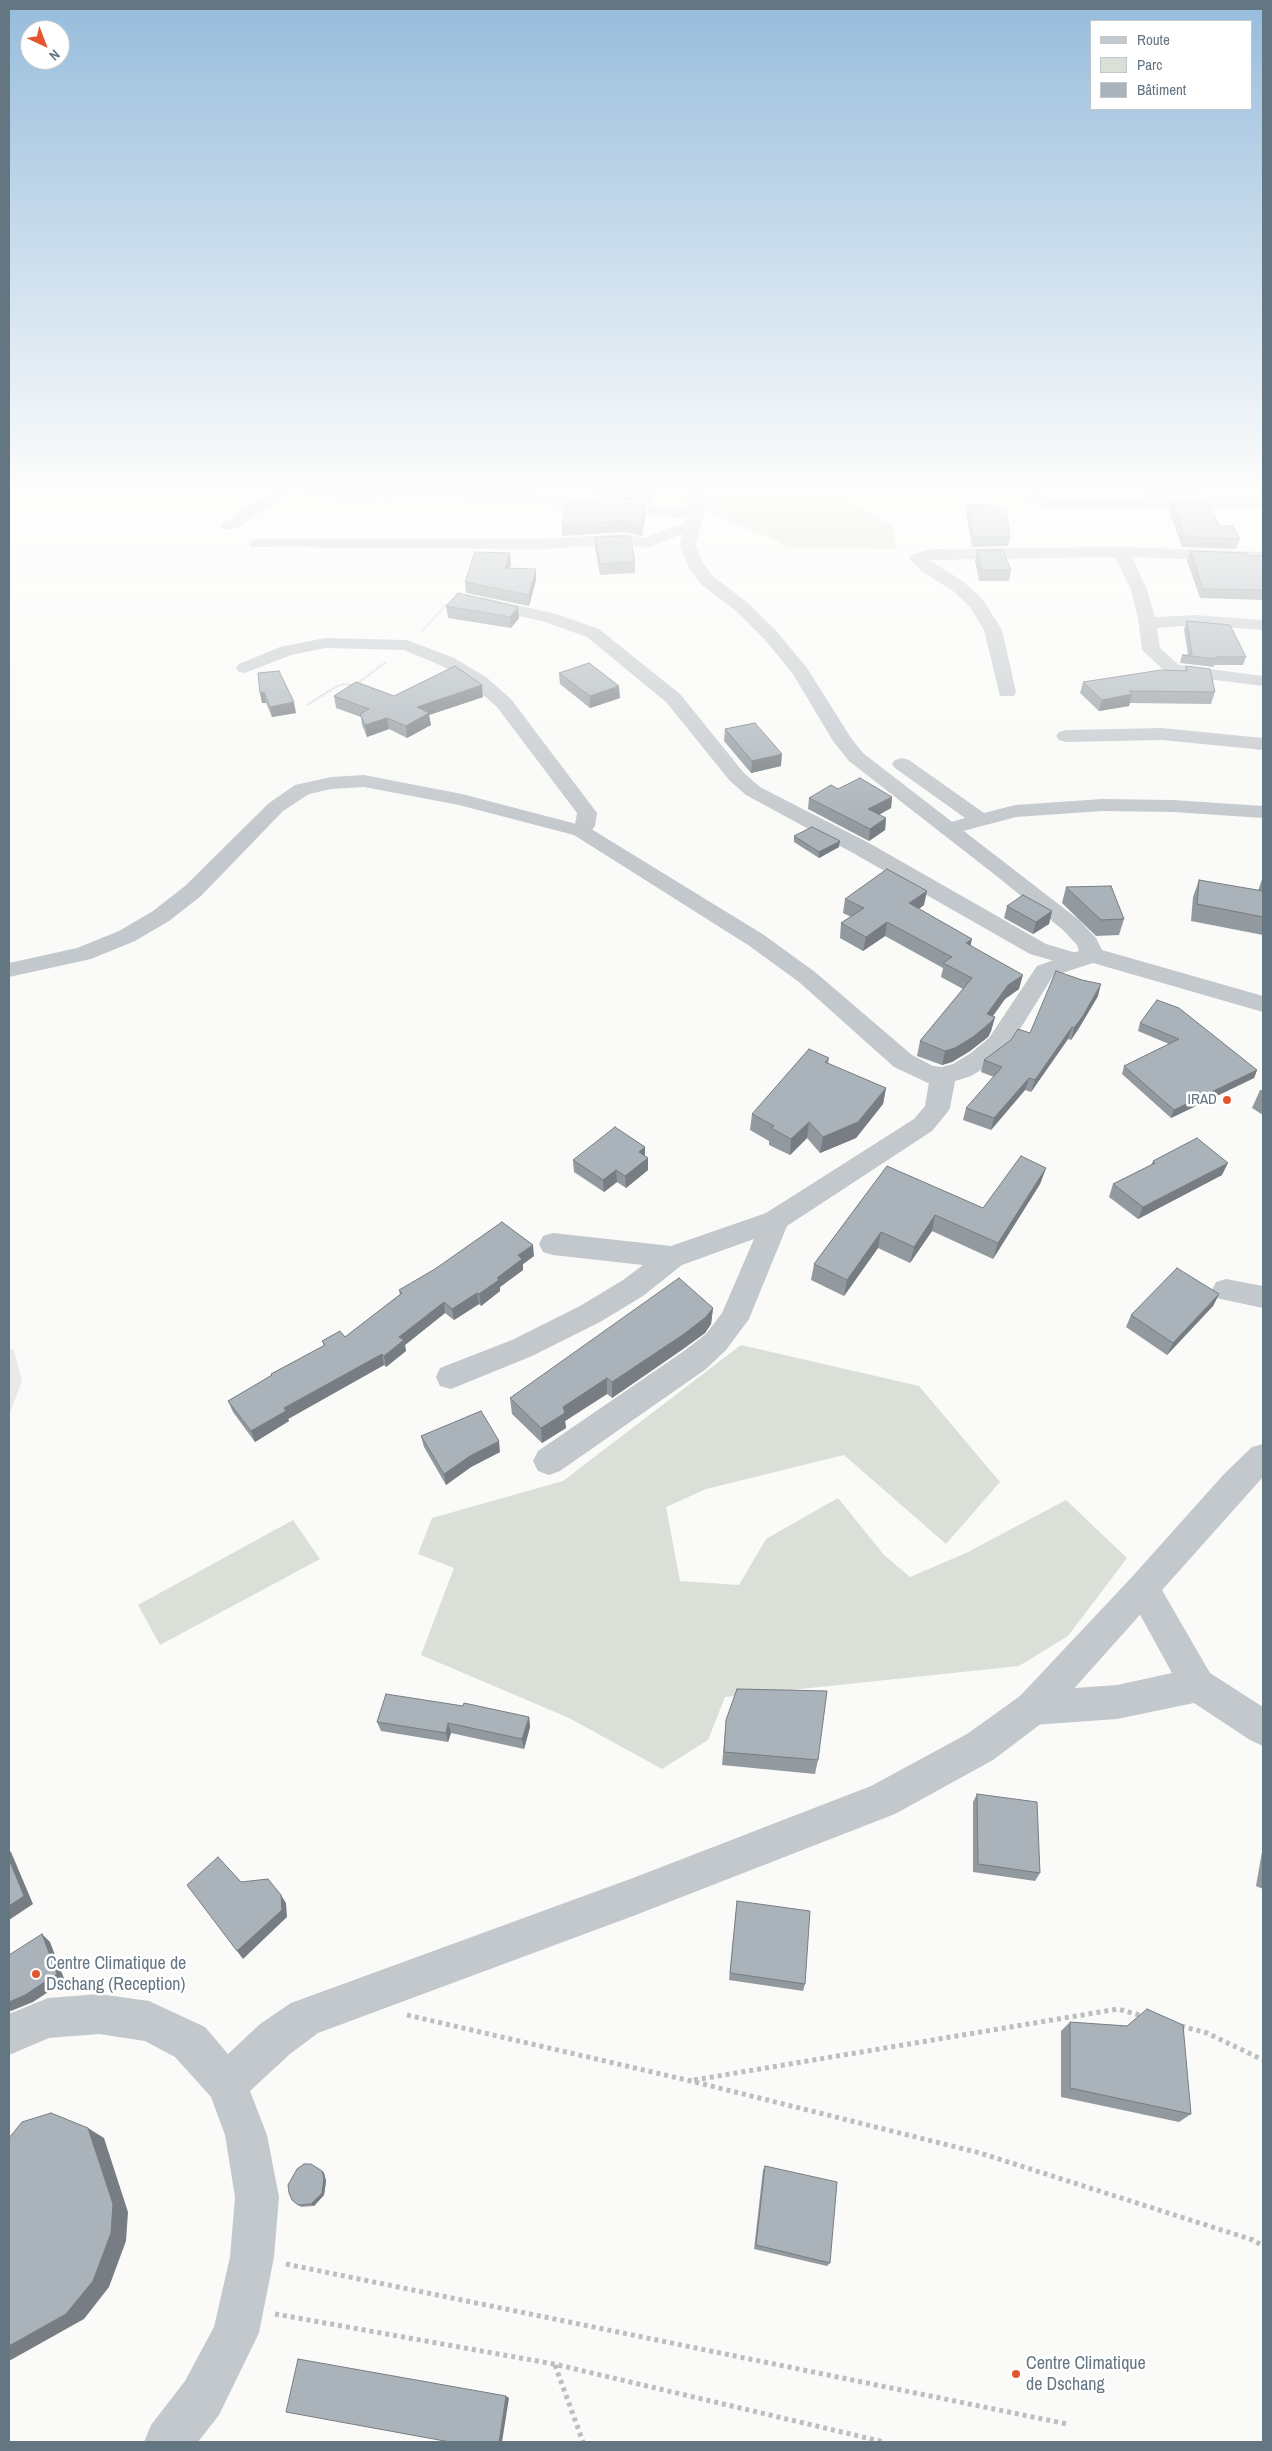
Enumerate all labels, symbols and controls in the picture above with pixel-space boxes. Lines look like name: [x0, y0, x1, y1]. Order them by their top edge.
north arrow: [20, 20, 70, 70]
legend: [1090, 20, 1252, 110]
text: Route: [1137, 29, 1170, 50]
text: N: [45, 46, 64, 65]
text: Parc: [1137, 54, 1162, 75]
text: Bâtiment: [1137, 79, 1186, 100]
place label: IRAD: [1188, 1091, 1217, 1109]
marker: IRAD: [1221, 1094, 1233, 1106]
place label: Centre Climatique de Dschang (Reception): [46, 1953, 186, 1996]
marker: Centre Climatique de Dschang (Reception): [30, 1968, 42, 1980]
place label: Centre Climatique de Dschang: [1026, 2353, 1146, 2396]
marker: Centre Climatique de Dschang: [1010, 2368, 1022, 2380]

